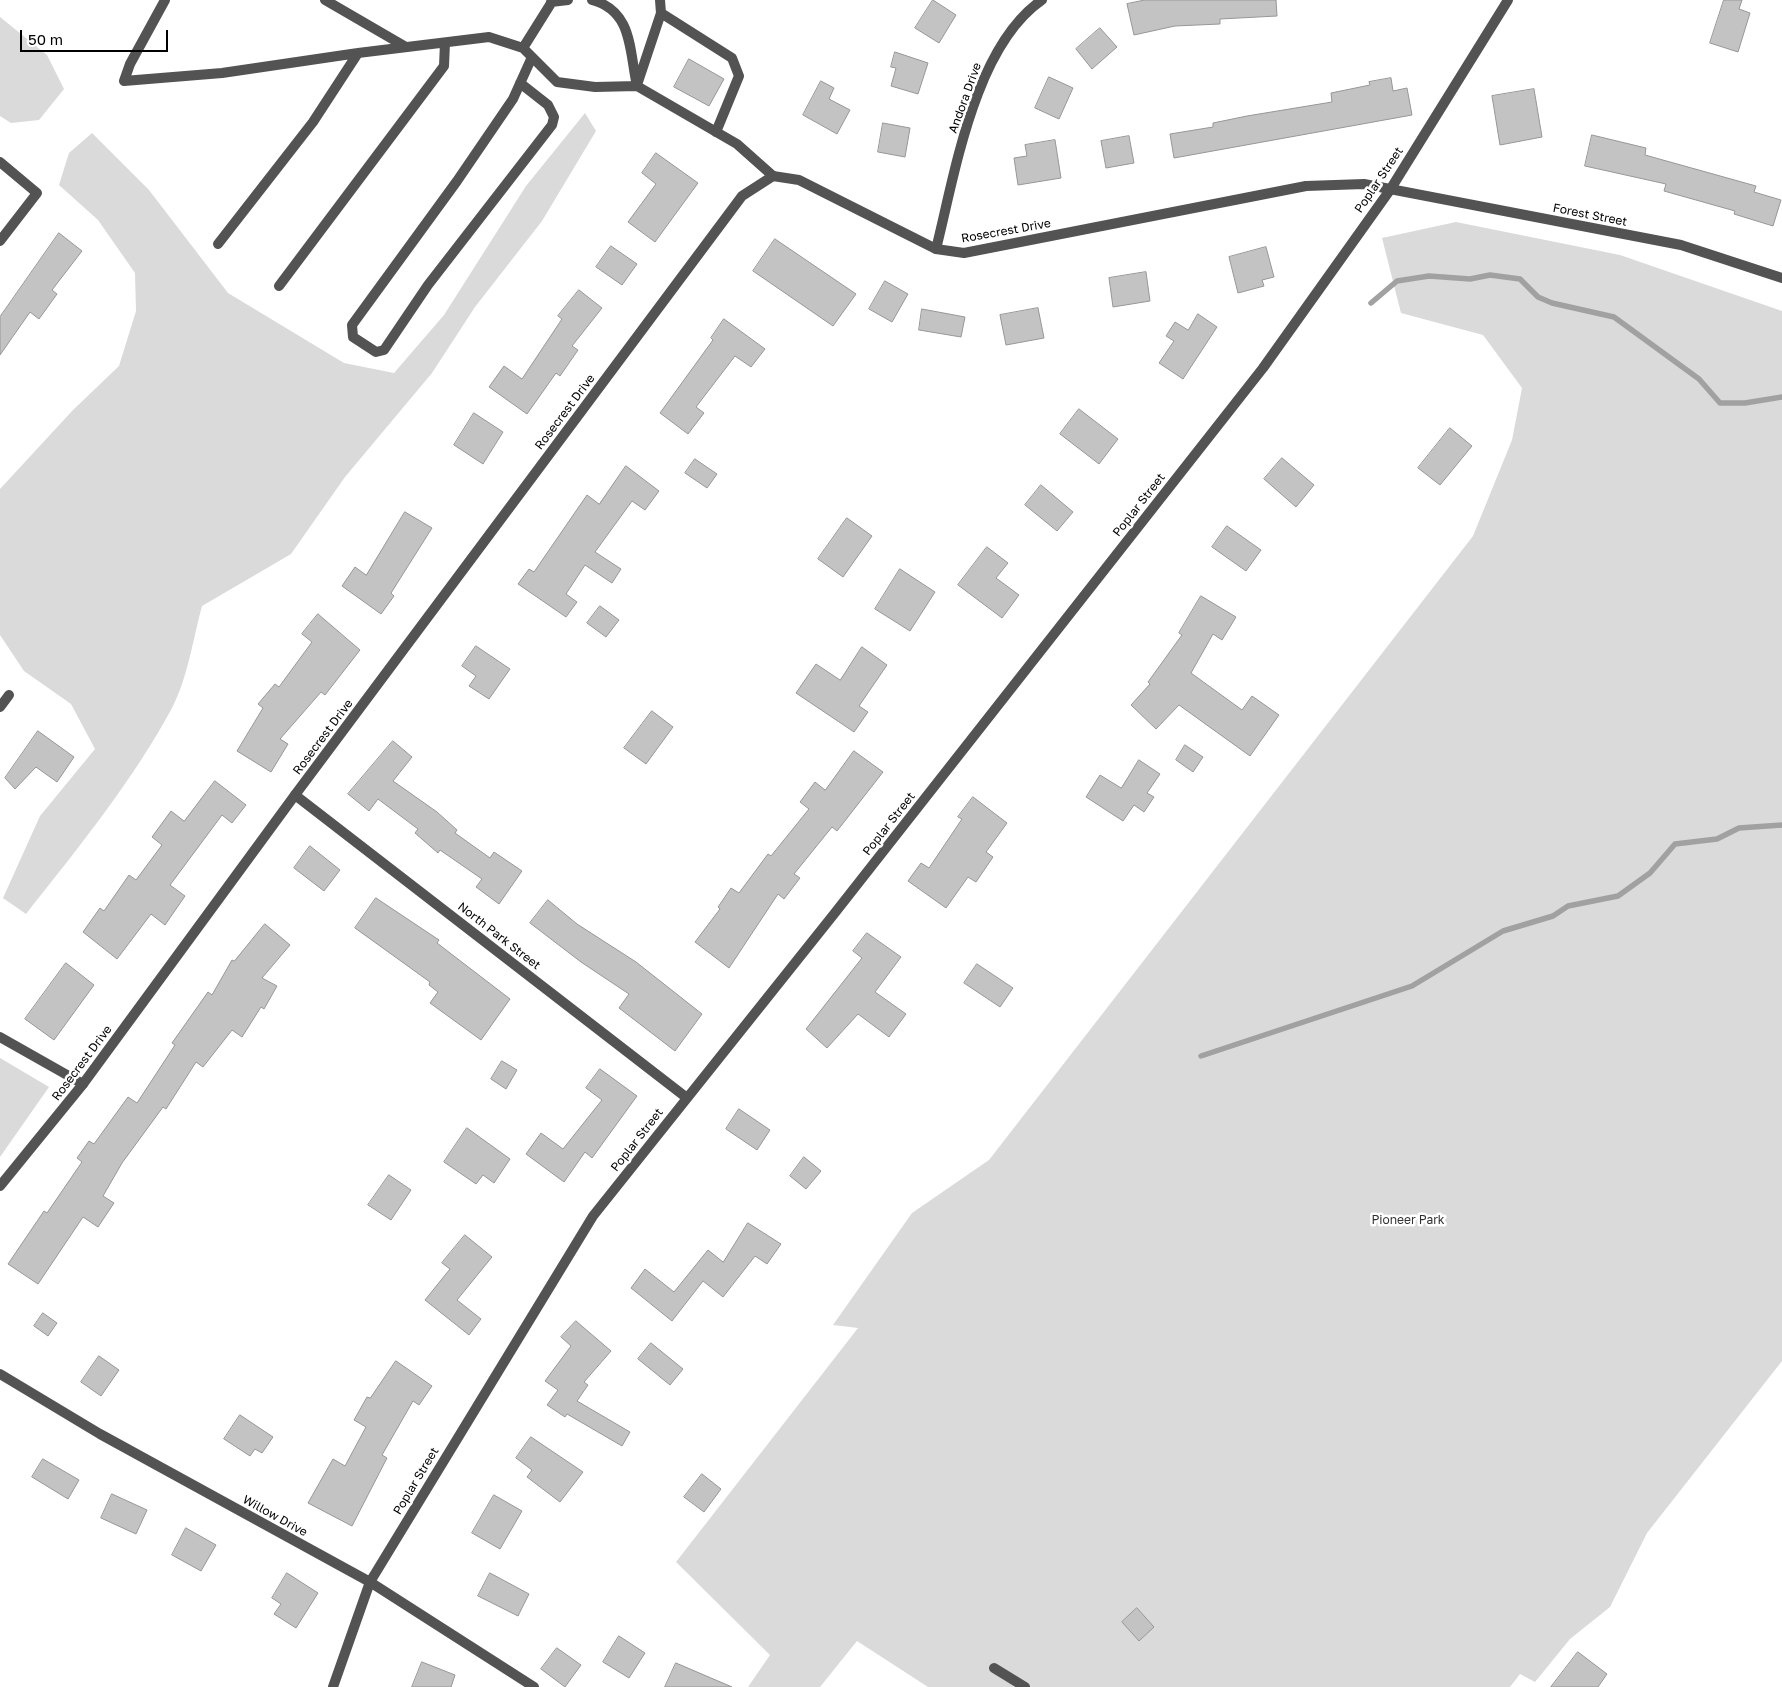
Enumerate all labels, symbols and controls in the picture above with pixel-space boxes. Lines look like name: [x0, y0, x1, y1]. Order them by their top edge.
scale bar: [22, 20, 170, 52]
text: 50 m: [28, 30, 63, 48]
street label: Andora Drive: [946, 61, 984, 135]
street label: Poplar Street: [1352, 144, 1406, 216]
street label: Forest Street: [1552, 201, 1628, 229]
street label: Rosecrest Drive: [960, 216, 1052, 246]
street label: Rosecrest Drive: [532, 372, 598, 452]
street label: Poplar Street: [1110, 471, 1168, 539]
street label: Rosecrest Drive: [290, 697, 356, 777]
street label: Poplar Street: [860, 790, 918, 858]
street label: North Park Street: [455, 899, 543, 973]
street label: Rosecrest Drive: [49, 1023, 115, 1103]
street label: Poplar Street: [608, 1106, 666, 1174]
park label: Pioneer Park: [1371, 1213, 1445, 1227]
street label: Poplar Street: [390, 1445, 442, 1517]
street label: Willow Drive: [240, 1492, 310, 1540]

